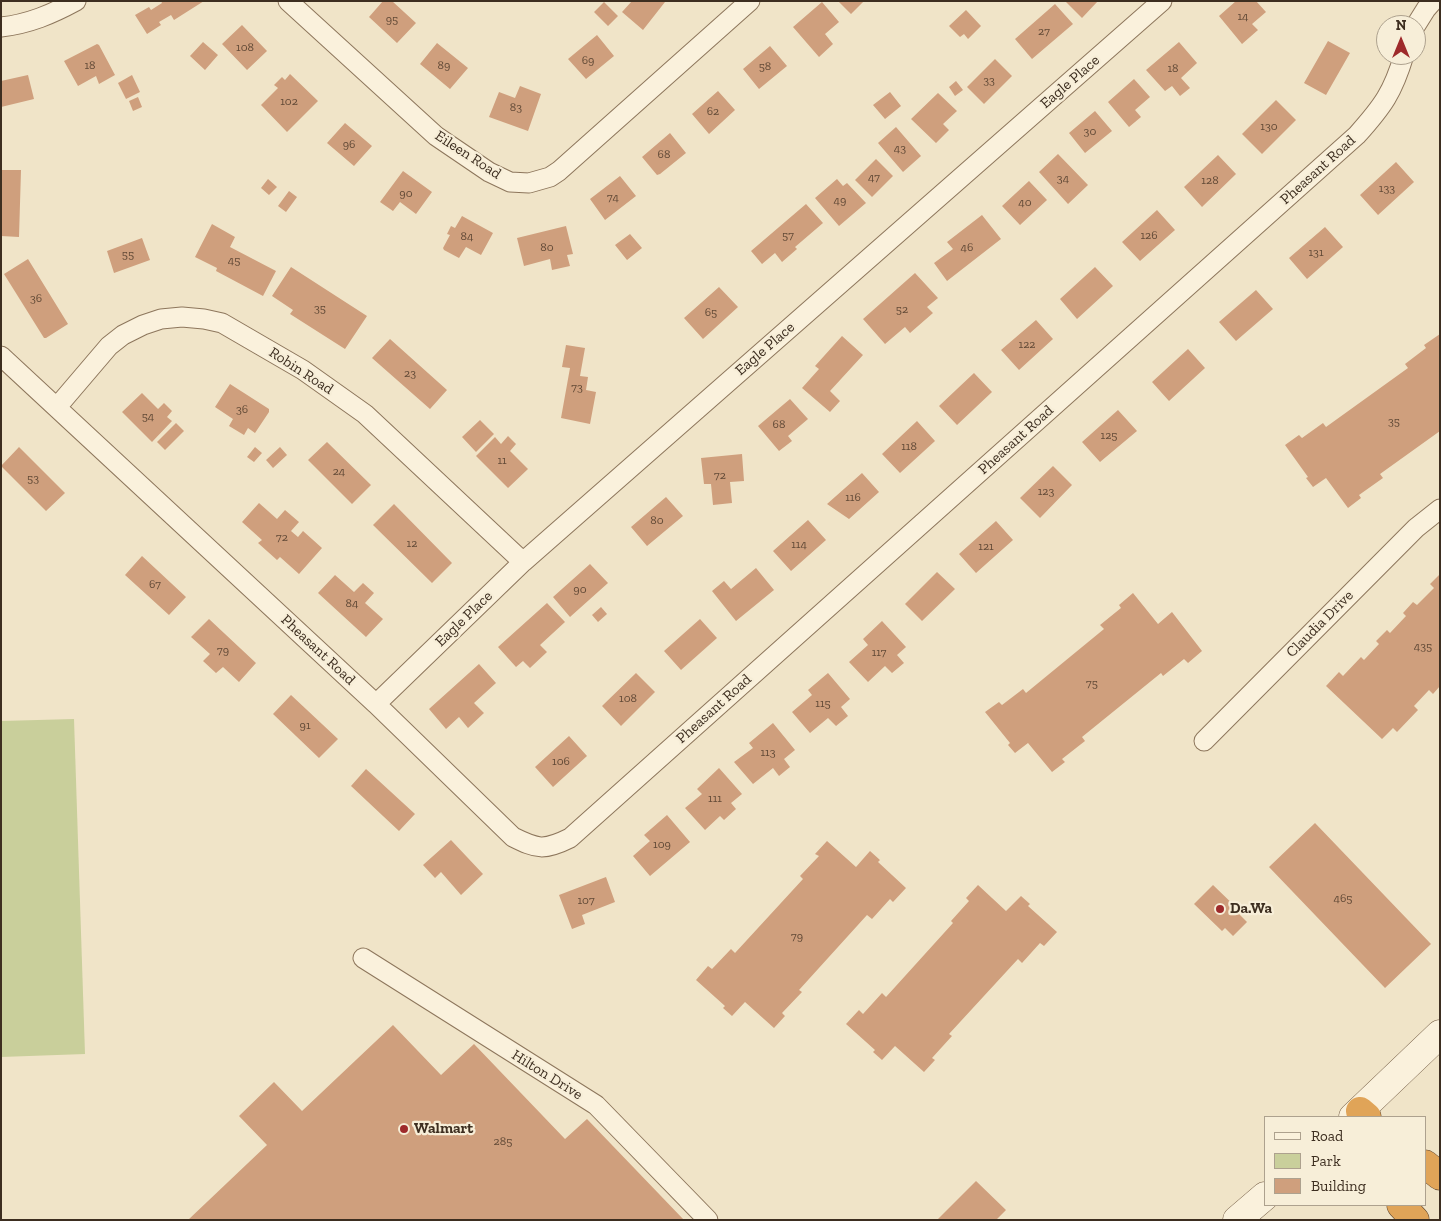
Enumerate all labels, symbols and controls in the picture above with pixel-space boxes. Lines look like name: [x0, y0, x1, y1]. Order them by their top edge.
house number: 14: [1237, 10, 1249, 24]
house number: 95: [386, 13, 398, 27]
north arrow: [1376, 15, 1426, 65]
text: N: [1396, 17, 1406, 34]
house number: 27: [1038, 25, 1050, 39]
house number: 108: [236, 41, 254, 55]
street label: Eagle Place: [1037, 51, 1103, 113]
house number: 69: [582, 54, 594, 68]
house number: 18: [84, 59, 96, 73]
house number: 89: [438, 59, 450, 73]
house number: 58: [759, 60, 771, 74]
house number: 18: [1167, 62, 1179, 76]
house number: 33: [983, 74, 995, 88]
house number: 102: [280, 95, 298, 109]
house number: 83: [510, 101, 522, 115]
house number: 62: [707, 105, 719, 119]
house number: 130: [1260, 120, 1278, 134]
house number: 30: [1084, 125, 1096, 139]
street label: Eileen Road: [431, 127, 505, 183]
street label: Pheasant Road: [1277, 132, 1359, 208]
house number: 96: [343, 138, 355, 152]
house number: 43: [894, 142, 906, 156]
house number: 68: [658, 148, 670, 162]
house number: 47: [868, 171, 880, 185]
house number: 34: [1057, 172, 1069, 186]
house number: 128: [1201, 174, 1219, 188]
house number: 133: [1379, 182, 1395, 196]
house number: 90: [399, 187, 413, 201]
house number: 74: [607, 191, 619, 205]
house number: 49: [834, 194, 846, 208]
house number: 40: [1018, 196, 1032, 210]
house number: 57: [782, 229, 794, 243]
house number: 126: [1140, 229, 1158, 243]
house number: 84: [461, 230, 473, 244]
house number: 80: [540, 241, 554, 255]
house number: 46: [961, 241, 973, 255]
house number: 131: [1308, 246, 1324, 260]
house number: 55: [122, 248, 134, 262]
house number: 45: [228, 254, 240, 268]
house number: 36: [30, 292, 42, 306]
house number: 35: [314, 302, 326, 316]
house number: 52: [896, 303, 908, 317]
house number: 65: [705, 306, 717, 320]
street label: Eagle Place: [732, 318, 798, 380]
house number: 122: [1019, 338, 1035, 352]
street label: Robin Road: [265, 344, 337, 398]
house number: 23: [404, 367, 416, 381]
house number: 73: [571, 381, 583, 395]
street label: Pheasant Road: [975, 402, 1057, 478]
house number: 36: [236, 403, 248, 417]
house number: 54: [142, 410, 154, 424]
house number: 35: [1388, 415, 1400, 429]
house number: 68: [773, 418, 785, 432]
house number: 125: [1101, 429, 1117, 443]
house number: 118: [901, 440, 917, 454]
house number: 11: [497, 454, 507, 468]
house number: 24: [333, 465, 345, 479]
house number: 72: [714, 469, 726, 483]
house number: 53: [27, 472, 39, 486]
house number: 123: [1038, 485, 1054, 499]
house number: 116: [845, 491, 861, 505]
house number: 80: [650, 514, 664, 528]
house number: 72: [276, 531, 288, 545]
house number: 12: [407, 537, 417, 551]
house number: 114: [791, 538, 807, 552]
house number: 121: [978, 540, 994, 554]
house number: 67: [149, 578, 161, 592]
house number: 90: [573, 583, 587, 597]
street label: Eagle Place: [432, 587, 496, 651]
street label: Claudia Drive: [1283, 587, 1357, 661]
house number: 84: [346, 597, 358, 611]
street label: Pheasant Road: [277, 611, 359, 689]
house number: 435: [1414, 640, 1432, 654]
house number: 79: [217, 644, 229, 658]
house number: 117: [872, 646, 886, 660]
street label: Pheasant Road: [673, 671, 755, 747]
house number: 75: [1086, 677, 1098, 691]
house number: 108: [619, 692, 637, 706]
house number: 115: [815, 697, 831, 711]
house number: 91: [300, 719, 310, 733]
house number: 113: [760, 746, 776, 760]
house number: 106: [552, 755, 570, 769]
house number: 111: [708, 792, 722, 806]
house number: 109: [653, 838, 671, 852]
house number: 465: [1334, 892, 1352, 906]
house number: 107: [577, 894, 595, 908]
place label: Da.Wa: [1230, 900, 1272, 918]
marker: Da.Wa: [1214, 903, 1226, 915]
house number: 79: [791, 930, 803, 944]
street label: Hilton Drive: [508, 1046, 586, 1104]
legend: [1264, 1116, 1426, 1206]
place label: Walmart: [414, 1120, 473, 1138]
marker: Walmart: [398, 1123, 410, 1135]
text: Road: [1311, 1127, 1343, 1145]
house number: 285: [494, 1135, 512, 1149]
text: Park: [1311, 1152, 1341, 1170]
text: Building: [1311, 1177, 1366, 1195]

